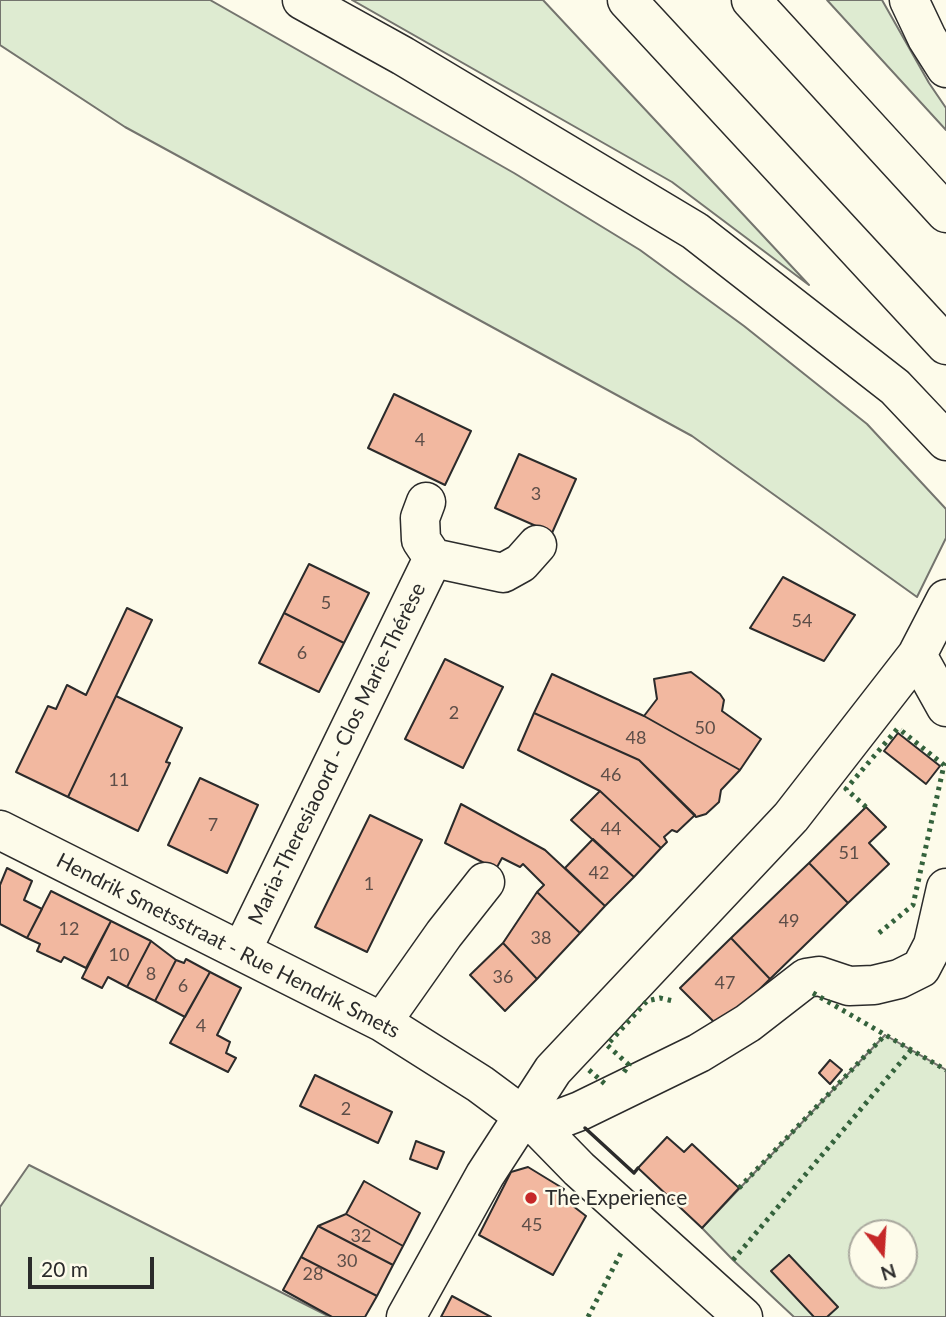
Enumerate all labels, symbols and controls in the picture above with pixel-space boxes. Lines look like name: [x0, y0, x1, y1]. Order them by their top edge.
house number: 4: [415, 429, 425, 451]
house number: 3: [531, 483, 541, 505]
street label: Maria-Theresiaoord - Clos Marie-Thérèse: [243, 579, 431, 929]
house number: 5: [321, 592, 331, 614]
house number: 54: [792, 610, 812, 632]
house number: 6: [297, 642, 307, 664]
house number: 2: [449, 702, 459, 724]
house number: 50: [695, 717, 715, 739]
house number: 48: [626, 727, 646, 749]
house number: 46: [601, 764, 621, 786]
house number: 11: [109, 769, 129, 791]
house number: 7: [208, 814, 218, 836]
house number: 44: [601, 818, 621, 840]
house number: 51: [839, 842, 859, 864]
street label: Hendrik Smetsstraat - Rue Hendrik Smets: [52, 848, 404, 1044]
house number: 42: [589, 862, 609, 884]
house number: 1: [364, 873, 374, 895]
house number: 49: [779, 910, 799, 932]
house number: 12: [59, 918, 79, 940]
house number: 38: [531, 927, 551, 949]
house number: 10: [109, 944, 129, 966]
house number: 8: [146, 963, 156, 985]
house number: 36: [493, 966, 513, 988]
house number: 47: [715, 972, 735, 994]
house number: 6: [178, 975, 188, 997]
house number: 4: [196, 1015, 206, 1037]
house number: 2: [341, 1098, 351, 1120]
place label: The Experience: [545, 1185, 687, 1211]
marker: The Experience: [523, 1190, 539, 1206]
house number: 45: [522, 1214, 542, 1236]
north arrow: [848, 1219, 918, 1289]
house number: 32: [351, 1225, 371, 1247]
scale bar: [32, 1244, 158, 1288]
house number: 30: [337, 1250, 357, 1272]
text: 20 m: [41, 1256, 88, 1281]
text: N: [878, 1260, 899, 1286]
house number: 28: [303, 1263, 323, 1285]

